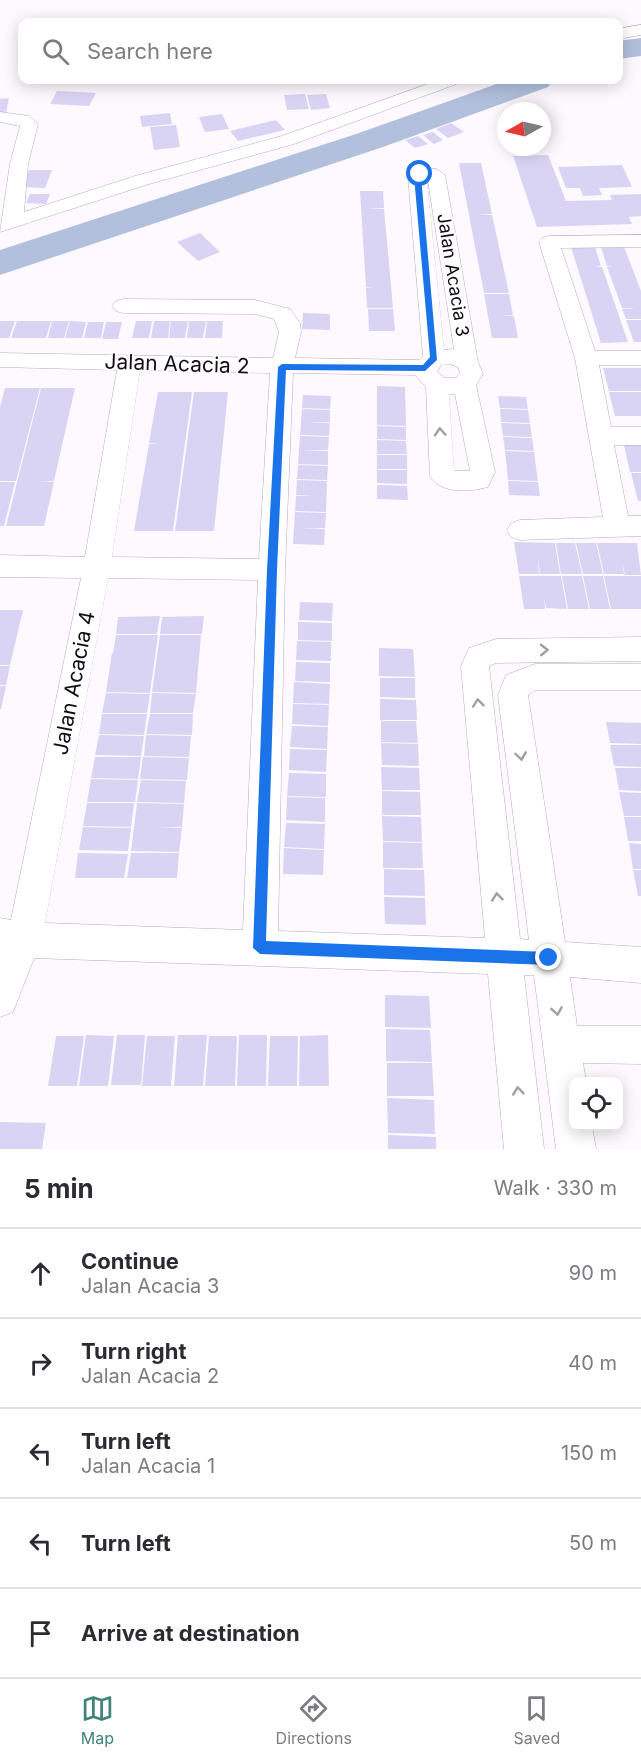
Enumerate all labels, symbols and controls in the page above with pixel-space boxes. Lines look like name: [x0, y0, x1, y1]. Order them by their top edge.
search box: [18, 18, 623, 84]
icon: search: [39, 35, 72, 68]
text: Search here: [87, 38, 213, 64]
north arrow: [497, 102, 551, 156]
route start: [406, 160, 432, 186]
street label: Jalan Acacia 3: [433, 212, 474, 338]
street label: Jalan Acacia 2: [104, 348, 250, 379]
one-way arrow: [433, 427, 446, 436]
street label: Jalan Acacia 4: [47, 609, 100, 757]
one-way arrow: [539, 644, 548, 656]
one-way arrow: [472, 698, 485, 707]
one-way arrow: [515, 751, 527, 760]
one-way arrow: [491, 892, 504, 901]
route end: [535, 944, 561, 970]
one-way arrow: [550, 1006, 563, 1016]
map controls: [569, 1077, 623, 1131]
button: locate: [569, 1077, 623, 1131]
one-way arrow: [512, 1086, 525, 1095]
text: 5 min: [24, 1173, 94, 1204]
text: Walk · 330 m: [494, 1176, 617, 1200]
text: Continue: [81, 1248, 179, 1274]
icon: ahead: [24, 1257, 57, 1290]
text: 90 m: [569, 1261, 617, 1285]
text: Jalan Acacia 3: [81, 1274, 219, 1298]
text: Turn right: [81, 1338, 187, 1364]
icon: right: [24, 1347, 57, 1380]
text: 40 m: [568, 1351, 617, 1375]
text: Jalan Acacia 2: [81, 1364, 219, 1388]
text: Turn left: [81, 1428, 171, 1454]
icon: left: [24, 1437, 57, 1470]
text: 150 m: [561, 1441, 617, 1465]
text: Jalan Acacia 1: [81, 1454, 215, 1478]
icon: left: [24, 1527, 57, 1560]
text: Turn left: [81, 1530, 171, 1556]
text: 50 m: [569, 1531, 617, 1555]
icon: arrive: [24, 1617, 57, 1650]
text: Arrive at destination: [81, 1620, 300, 1646]
tab: Map: [81, 1692, 114, 1748]
tab: Directions: [276, 1692, 352, 1748]
tab: Saved: [513, 1692, 560, 1748]

